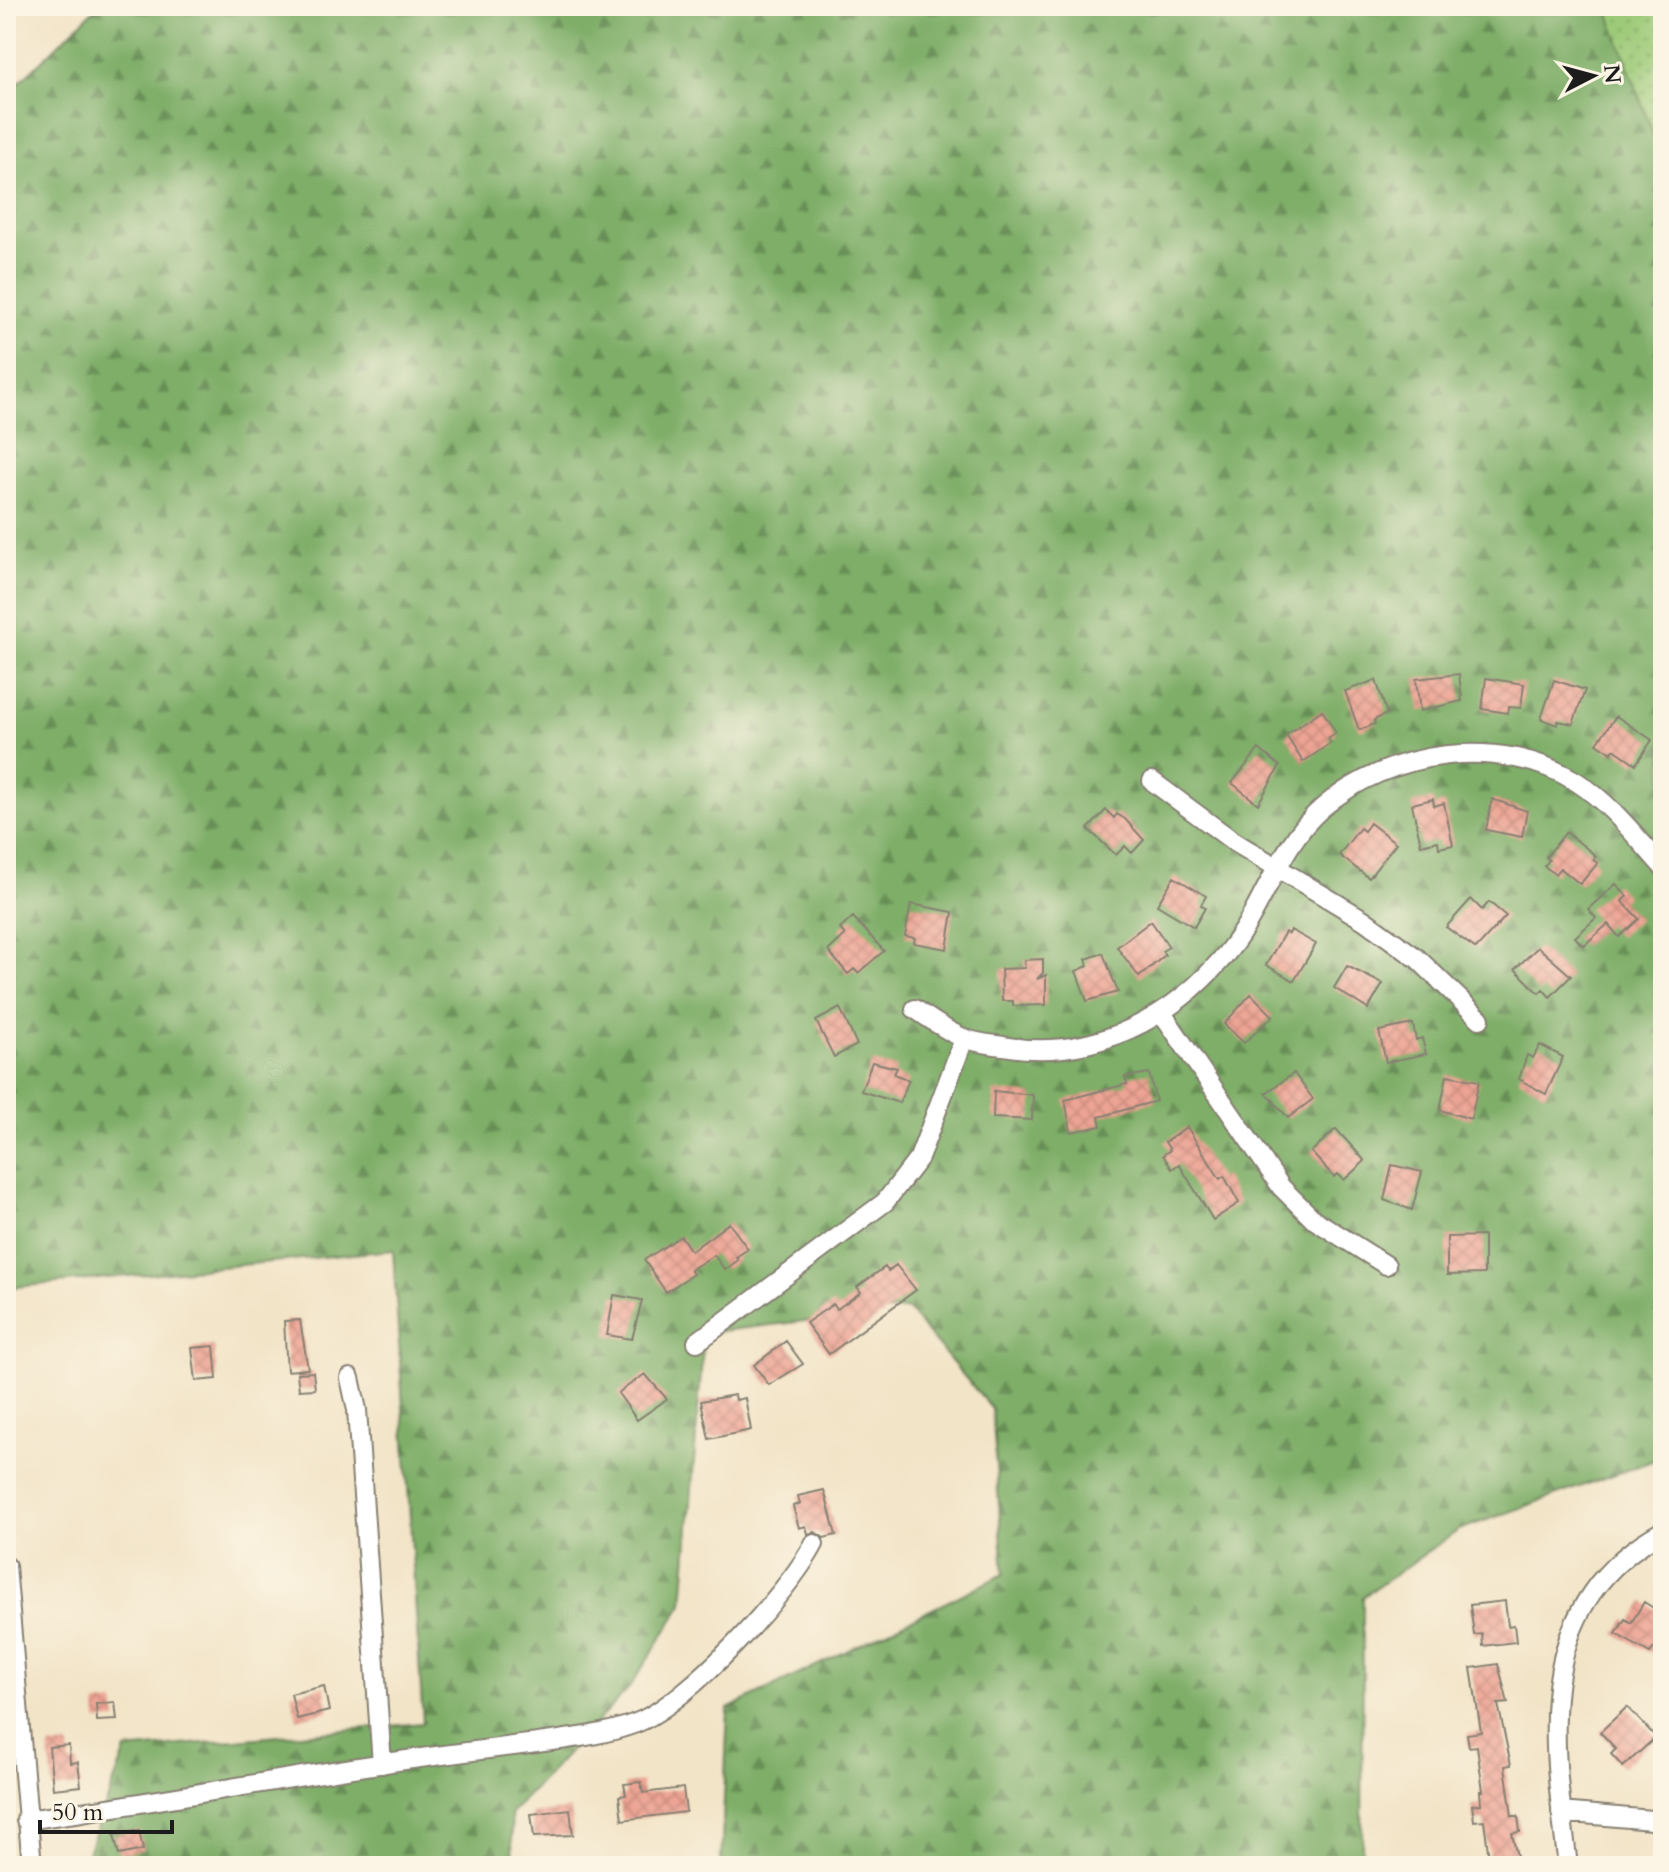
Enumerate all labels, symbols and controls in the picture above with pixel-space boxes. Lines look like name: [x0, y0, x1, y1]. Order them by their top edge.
north arrow: [1553, 36, 1633, 116]
text: N: [1596, 63, 1628, 85]
scale bar: [40, 1784, 172, 1834]
text: 50 m: [52, 1796, 104, 1829]

